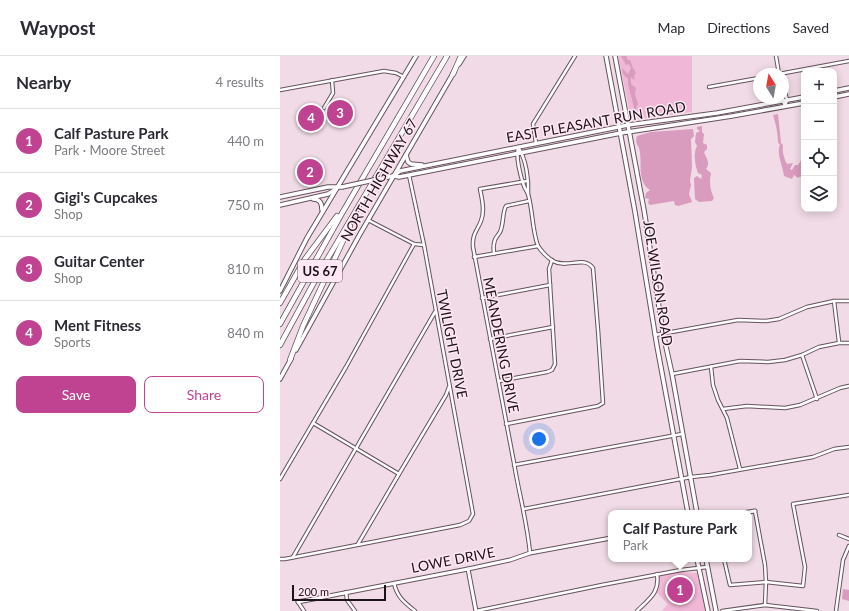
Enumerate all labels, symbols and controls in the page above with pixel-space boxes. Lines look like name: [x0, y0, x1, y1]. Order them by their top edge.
text: Waypost: [20, 16, 95, 39]
text: Map: [658, 19, 685, 36]
text: Directions: [707, 19, 770, 36]
text: Saved: [792, 19, 829, 36]
north arrow: [753, 68, 789, 104]
map controls: [801, 68, 837, 212]
button: +: [801, 68, 837, 104]
text: Nearby: [16, 72, 71, 93]
text: 4 results: [216, 74, 264, 90]
street label: EAST PLEASANT RUN ROAD: [505, 97, 687, 146]
pin: 3: [327, 98, 353, 128]
pin: 4: [298, 103, 324, 133]
button: −: [801, 104, 837, 140]
street label: NORTH HIGHWAY 67: [337, 115, 421, 244]
text: Calf Pasture Park: [54, 124, 169, 142]
text: 1: [25, 133, 33, 149]
text: 440 m: [227, 133, 264, 149]
button: locate: [801, 140, 837, 176]
text: Park · Moore Street: [54, 142, 165, 158]
pin: 2: [297, 157, 323, 187]
button: layers: [801, 176, 837, 212]
text: Gigi's Cupcakes: [54, 188, 158, 206]
text: 2: [25, 197, 33, 213]
text: 750 m: [227, 197, 264, 213]
text: Shop: [54, 206, 83, 222]
street label: JOE WILSON ROAD: [640, 219, 677, 347]
text: Guitar Center: [54, 252, 144, 270]
road number: US 67: [298, 260, 342, 282]
text: 3: [25, 261, 33, 277]
text: 810 m: [227, 261, 264, 277]
text: Shop: [54, 270, 83, 286]
street label: MEANDERING DRIVE: [480, 276, 523, 414]
street label: TWILIGHT DRIVE: [434, 288, 471, 400]
text: Ment Fitness: [54, 316, 141, 334]
text: 4: [25, 325, 33, 341]
text: 840 m: [227, 325, 264, 341]
text: Sports: [54, 334, 91, 350]
button: Save: [16, 376, 136, 413]
button: Share: [144, 376, 264, 413]
your location: [529, 429, 549, 449]
popup: [608, 510, 752, 562]
text: Calf Pasture Park: [623, 519, 737, 537]
text: Park: [623, 537, 648, 553]
street label: LOWE DRIVE: [410, 543, 496, 576]
pin: 1: [667, 575, 693, 605]
scale bar: [292, 583, 386, 602]
text: 200 m: [298, 585, 329, 598]

